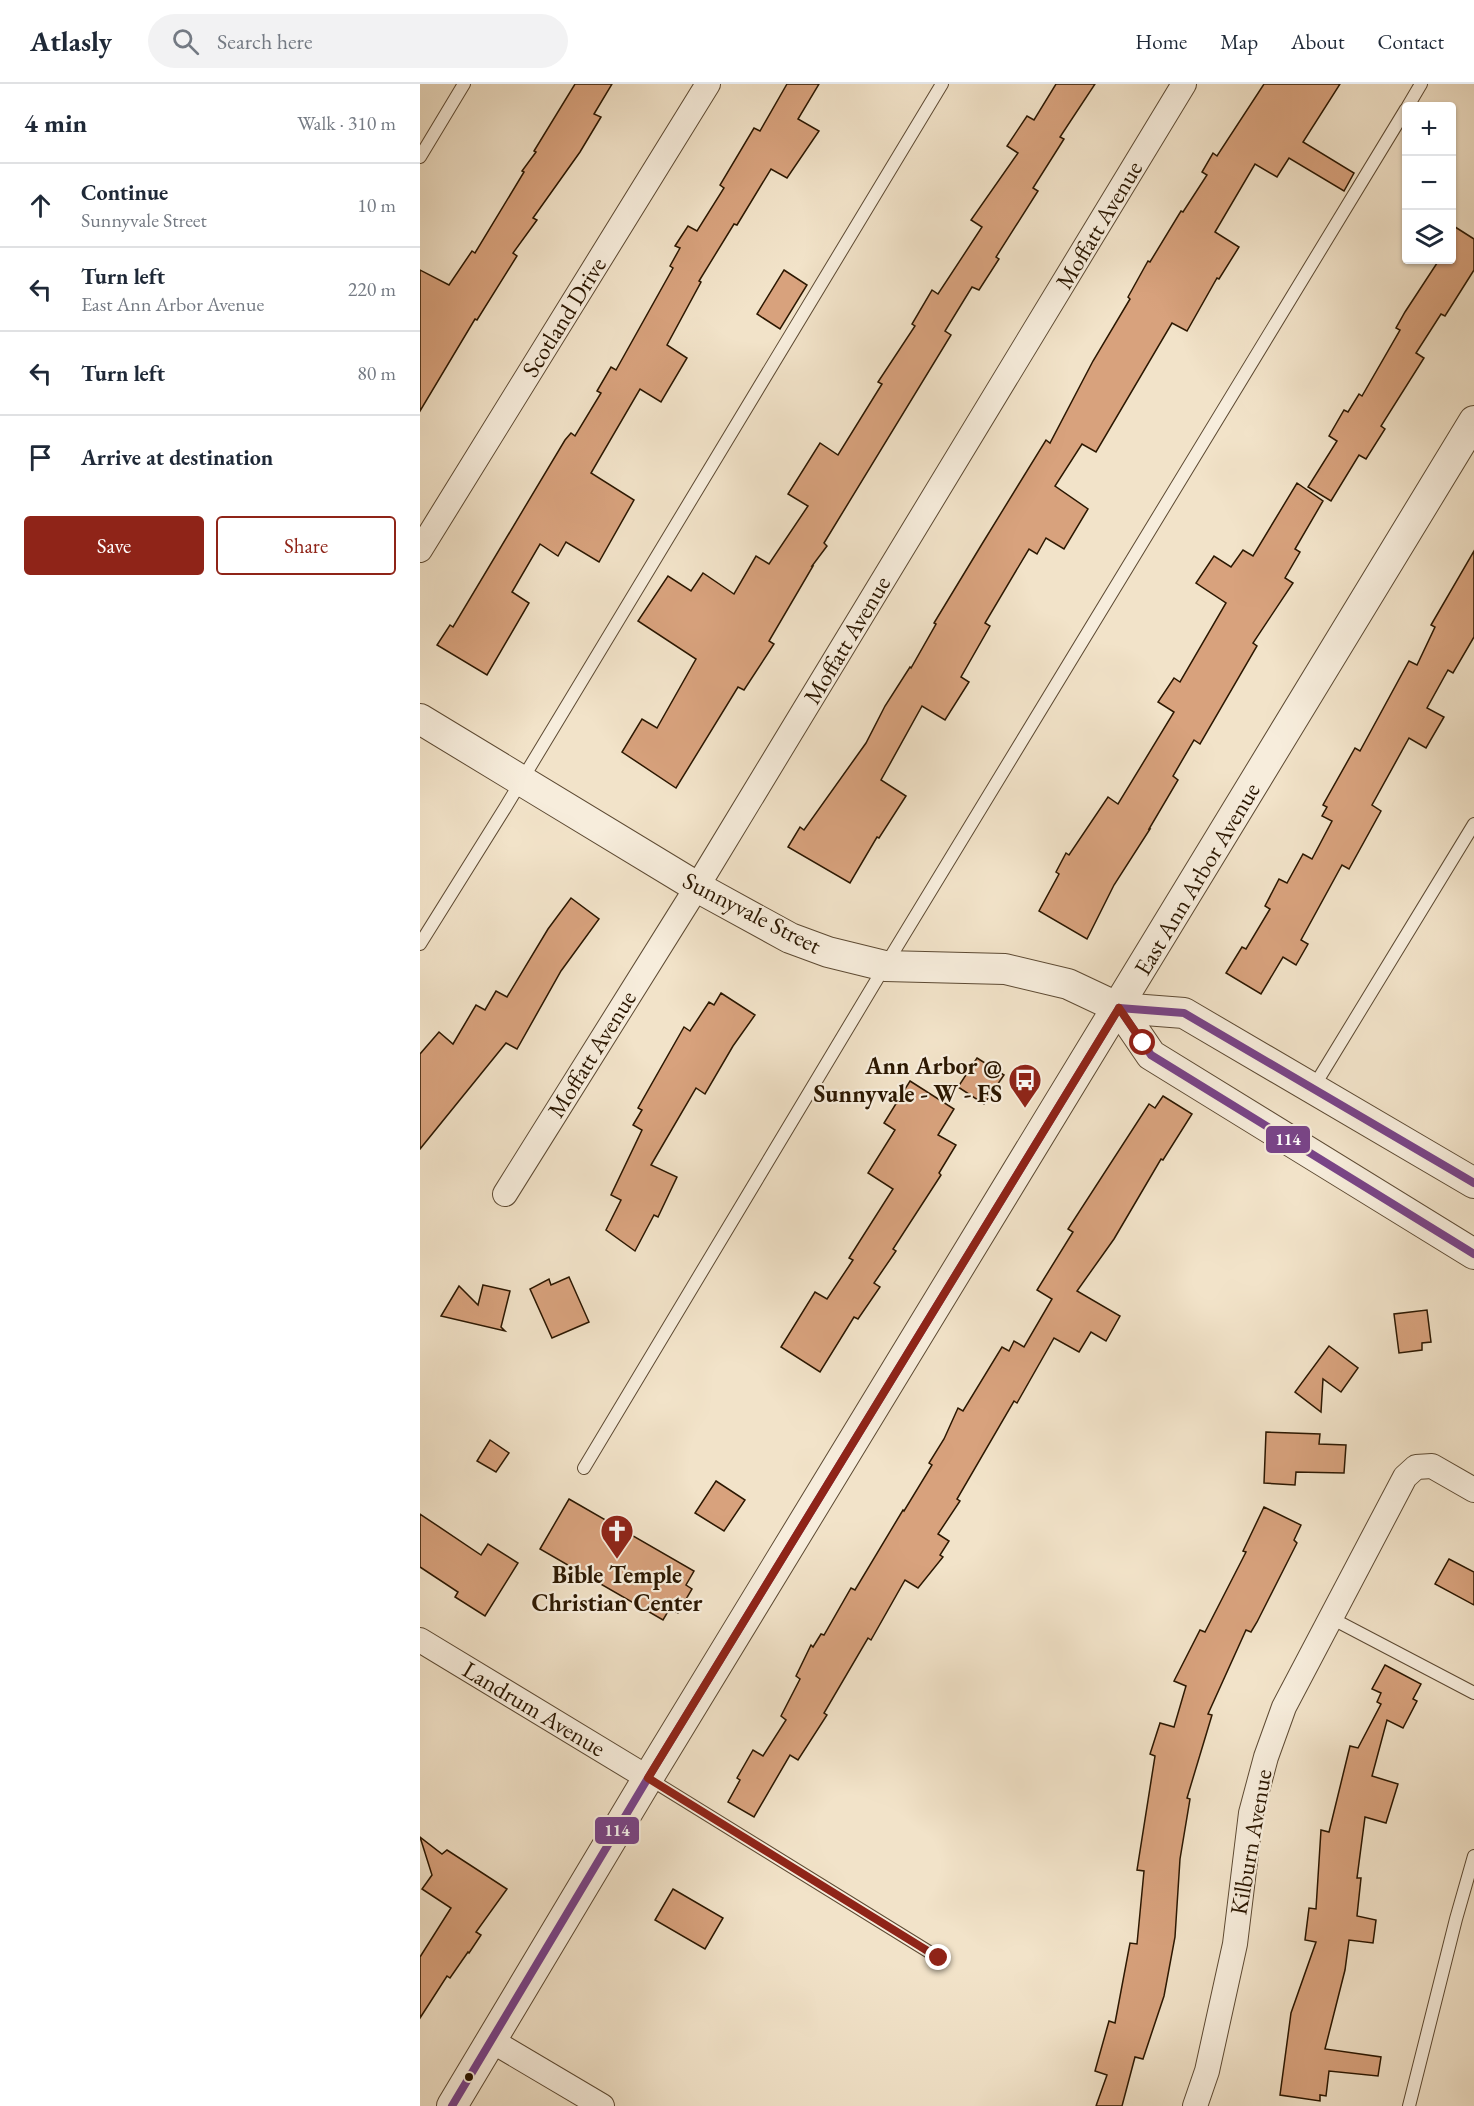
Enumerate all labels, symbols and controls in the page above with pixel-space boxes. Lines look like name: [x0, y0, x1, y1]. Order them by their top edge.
search box: [148, 14, 568, 68]
text: Atlasly: [30, 23, 112, 59]
icon: search: [169, 25, 202, 58]
text: Search here: [217, 27, 313, 56]
text: Home: [1135, 28, 1187, 55]
text: Map: [1220, 28, 1258, 55]
text: About: [1291, 28, 1344, 55]
text: Contact: [1377, 28, 1444, 55]
map controls: [1402, 102, 1456, 264]
button: +: [1402, 102, 1456, 156]
text: 4 min: [24, 106, 87, 140]
text: Walk · 310 m: [297, 110, 396, 136]
street label: Moffatt Avenue: [1048, 155, 1149, 295]
button: −: [1402, 156, 1456, 210]
text: Continue: [81, 178, 168, 207]
icon: ahead: [24, 189, 57, 222]
text: 10 m: [357, 192, 396, 218]
text: Sunnyvale Street: [81, 207, 207, 233]
button: layers: [1402, 210, 1456, 264]
street label: Scotland Drive: [514, 251, 613, 383]
text: Turn left: [81, 262, 165, 291]
icon: left: [24, 273, 57, 306]
text: 220 m: [348, 276, 396, 302]
text: East Ann Arbor Avenue: [81, 291, 264, 317]
icon: left: [24, 357, 57, 390]
text: Turn left: [81, 359, 165, 388]
text: 80 m: [357, 360, 396, 386]
icon: arrive: [24, 441, 57, 474]
text: Arrive at destination: [81, 443, 273, 472]
button: Save: [24, 516, 204, 575]
button: Share: [216, 516, 396, 575]
street label: Moffatt Avenue: [796, 570, 897, 710]
street label: East Ann Arbor Avenue: [1127, 777, 1266, 981]
street label: Sunnyvale Street: [678, 864, 827, 961]
street label: Moffatt Avenue: [540, 984, 643, 1123]
route start: [1129, 1029, 1155, 1055]
place label: Ann Arbor @ Sunnyvale - W - FS: [814, 1050, 1002, 1110]
bus stop icon: Ann Arbor @ Sunnyvale - W - FS: [1007, 1062, 1043, 1109]
line badge: 114: [1265, 1125, 1311, 1154]
text: 114: [1275, 1129, 1301, 1150]
church icon: Bible Temple Christian Center: [599, 1513, 635, 1560]
place label: Bible Temple Christian Center: [531, 1559, 703, 1618]
street label: Landrum Avenue: [457, 1654, 611, 1763]
street label: Kilburn Avenue: [1222, 1767, 1279, 1917]
line badge: 114: [594, 1816, 640, 1845]
text: 114: [604, 1820, 630, 1841]
route end: [925, 1944, 951, 1970]
unlabelled marker: [463, 2071, 475, 2083]

